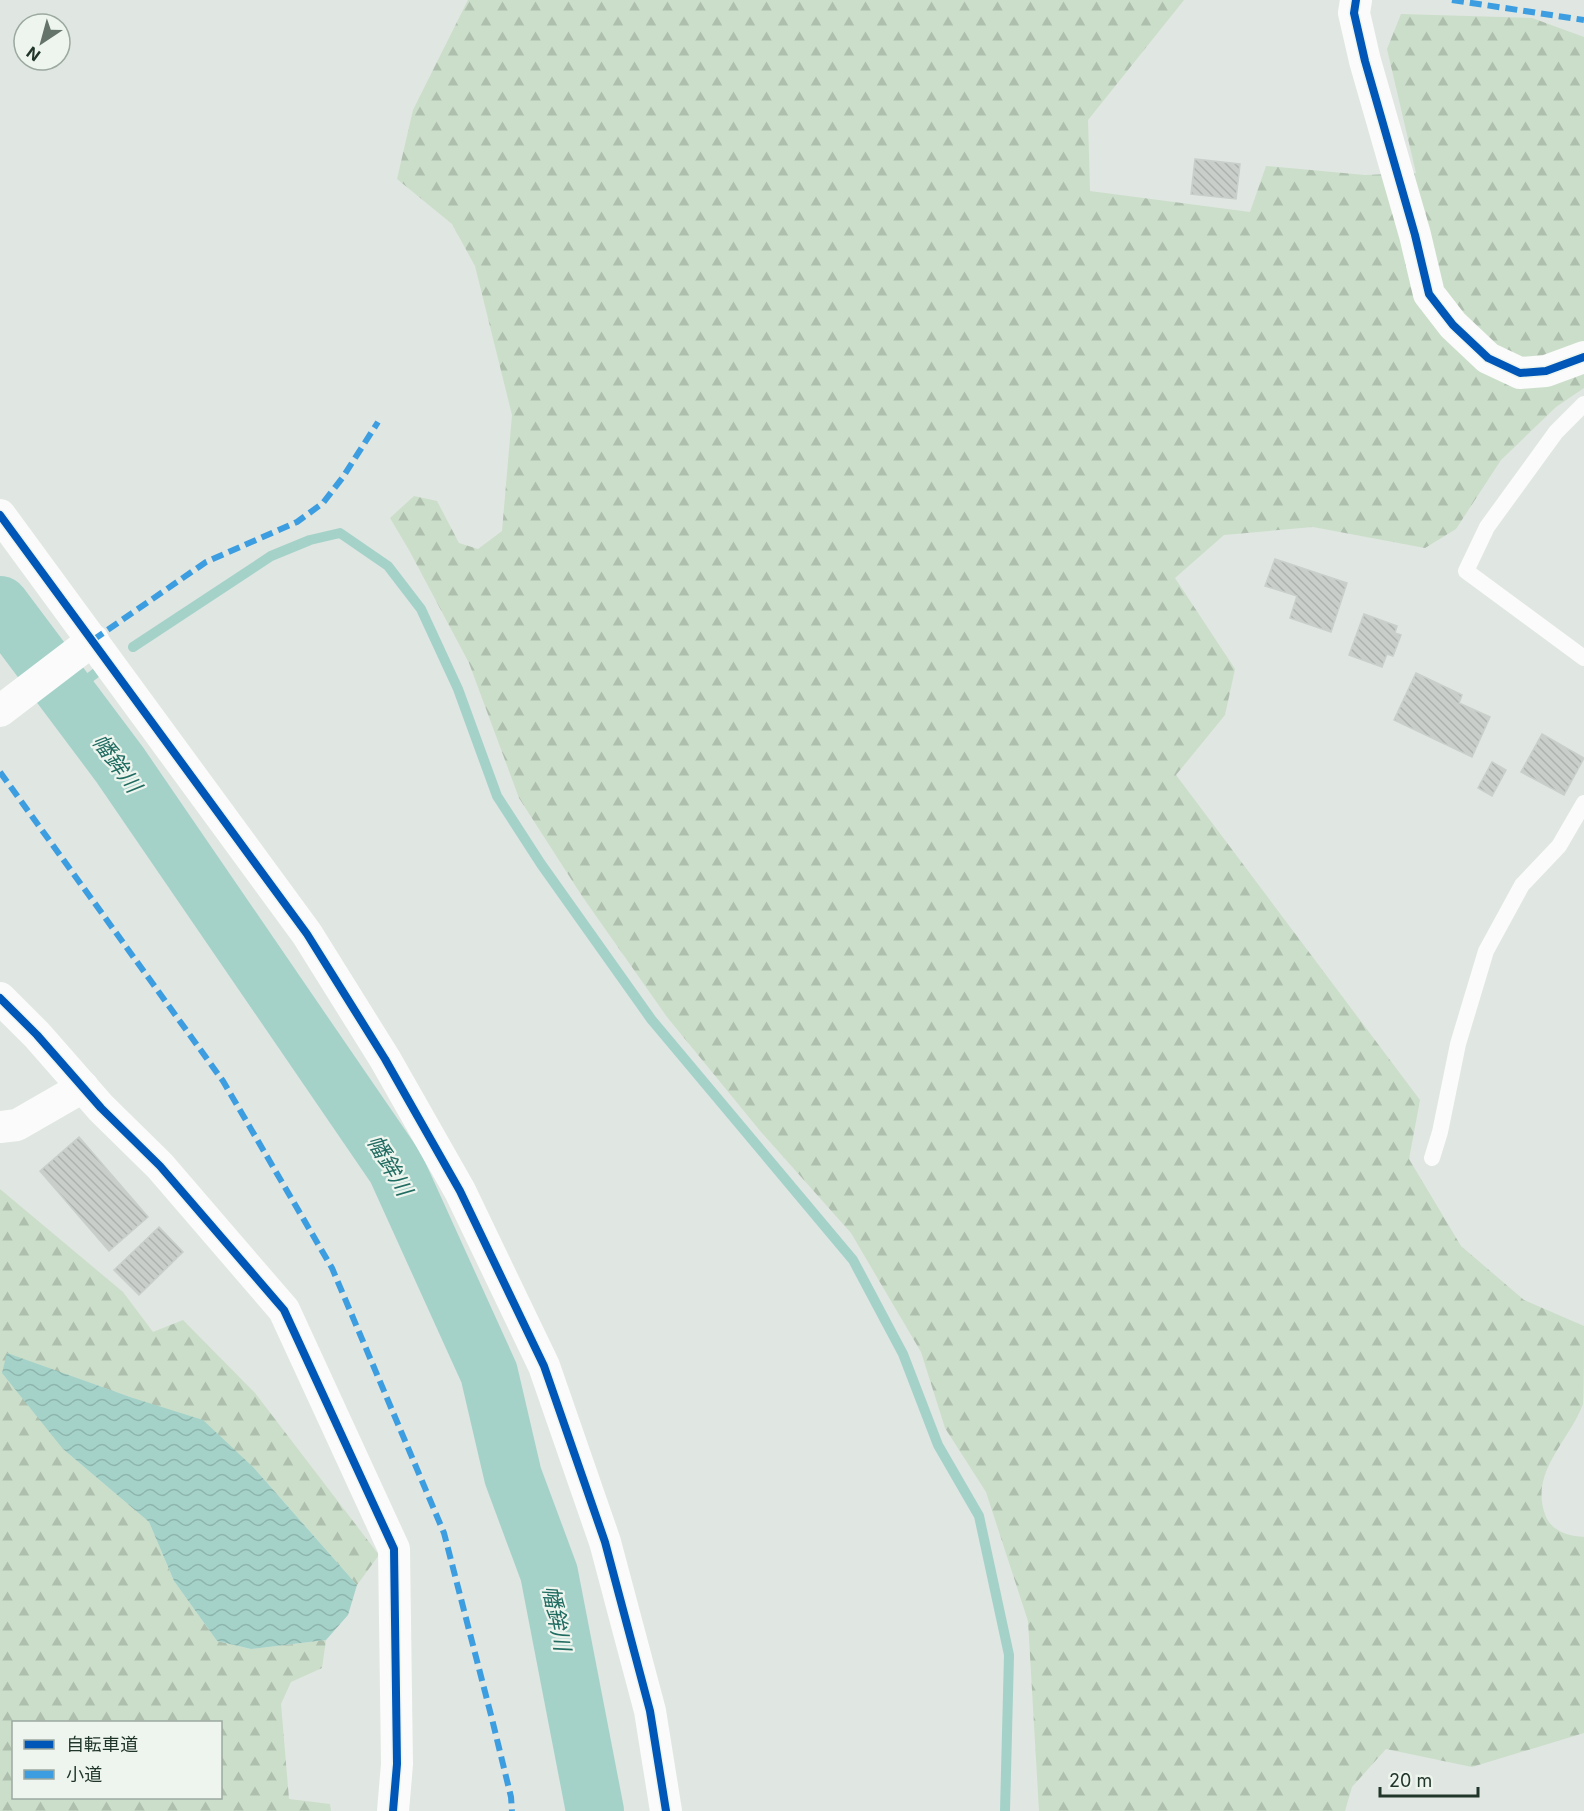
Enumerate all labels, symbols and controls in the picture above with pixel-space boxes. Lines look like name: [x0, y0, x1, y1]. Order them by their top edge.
north arrow: [12, 12, 72, 72]
text: N: [22, 42, 44, 66]
water label: 幡鉾川: [87, 729, 148, 799]
water label: 幡鉾川: [362, 1130, 419, 1202]
water label: 幡鉾川: [538, 1583, 576, 1655]
legend: [12, 1721, 222, 1799]
text: 自転車道: [66, 1734, 138, 1755]
scale bar: [1380, 1760, 1478, 1798]
text: 小道: [66, 1764, 102, 1785]
text: 20 m: [1389, 1770, 1432, 1791]

